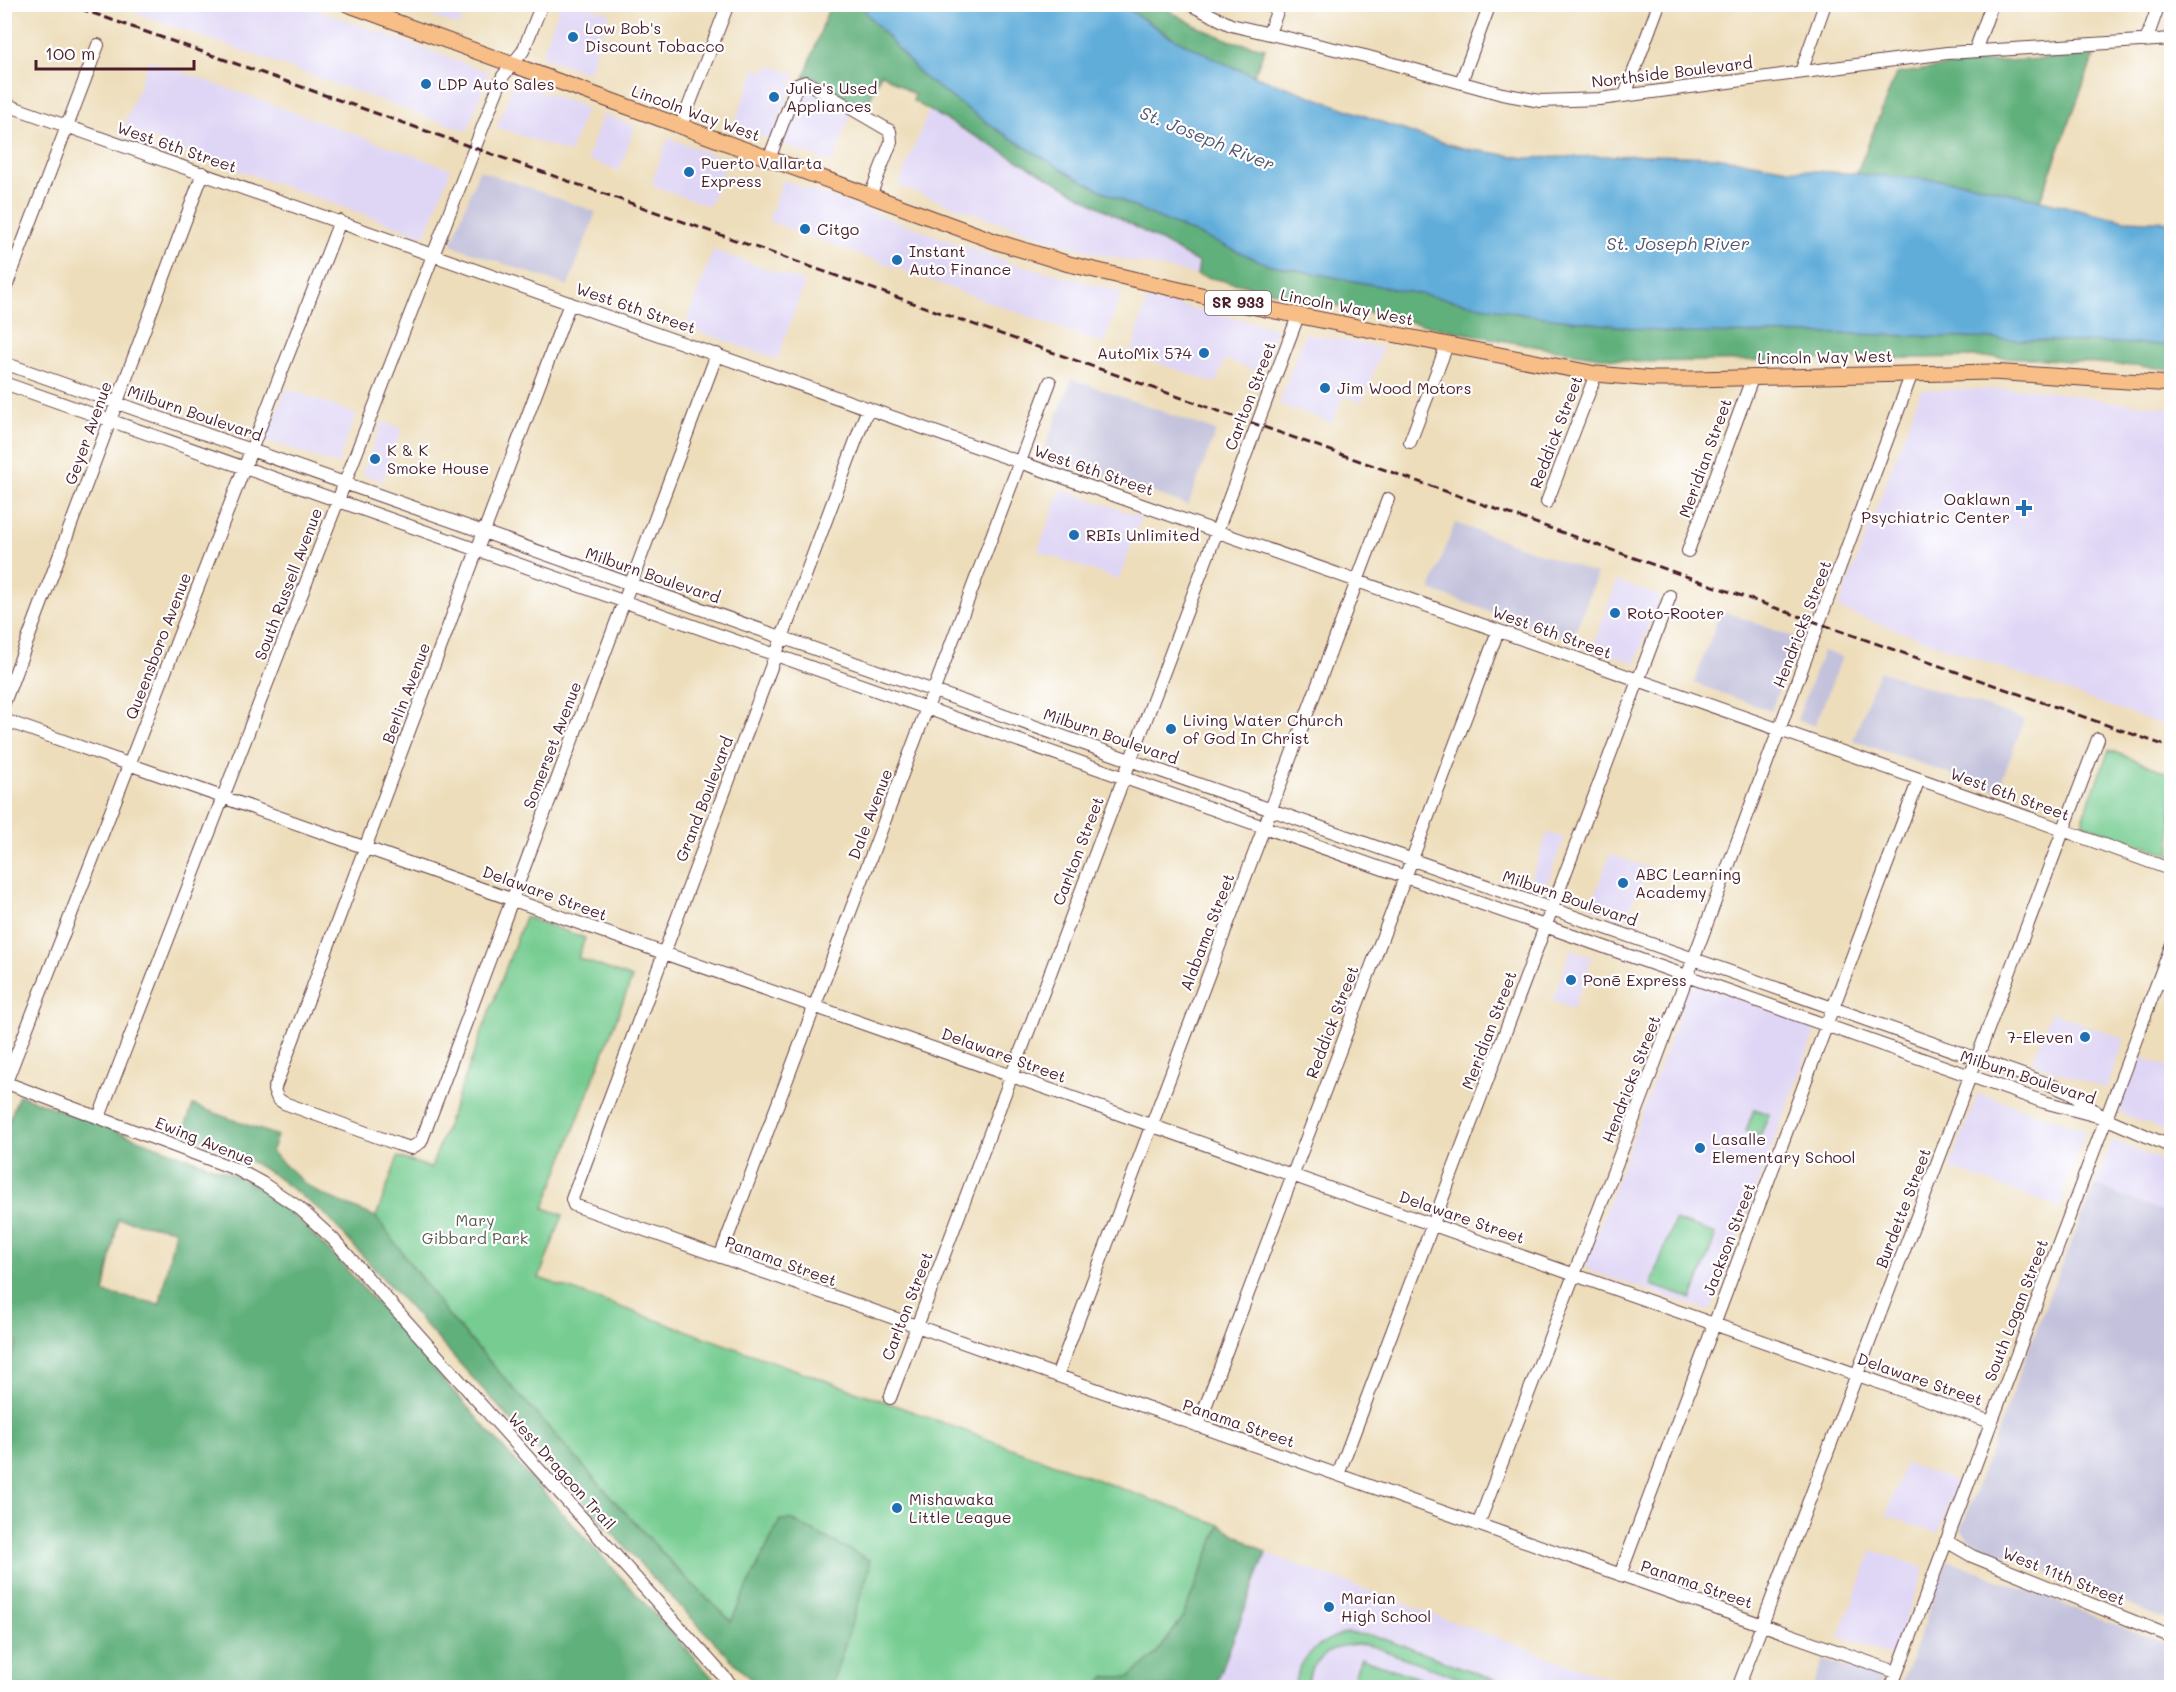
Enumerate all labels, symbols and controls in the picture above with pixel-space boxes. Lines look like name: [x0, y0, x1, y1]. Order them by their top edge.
place label: Low Bob's Discount Tobacco: [585, 17, 724, 56]
marker: Low Bob's Discount Tobacco: [566, 30, 580, 44]
scale bar: [36, 33, 194, 71]
text: 100 m: [45, 41, 95, 65]
street label: Northside Boulevard: [1590, 51, 1754, 92]
place label: LDP Auto Sales: [438, 73, 554, 94]
marker: LDP Auto Sales: [419, 77, 433, 91]
place label: Julie's Used Appliances: [786, 77, 877, 116]
street label: Lincoln Way West: [629, 80, 763, 146]
marker: Julie's Used Appliances: [767, 90, 781, 104]
water label: St. Joseph River: [1136, 100, 1278, 176]
street label: West 6th Street: [114, 116, 240, 177]
place label: Puerto Vallarta Express: [701, 152, 822, 191]
marker: Puerto Vallarta Express: [682, 165, 696, 179]
place label: Citgo: [817, 218, 859, 239]
marker: Citgo: [798, 222, 812, 236]
water label: St. Joseph River: [1606, 231, 1750, 255]
place label: Instant Auto Finance: [909, 240, 1011, 279]
marker: Instant Auto Finance: [890, 253, 904, 267]
street label: West 6th Street: [573, 277, 699, 338]
street label: Lincoln Way West: [1279, 283, 1416, 330]
road number: SR 933: [1205, 291, 1271, 315]
street label: Carlton Street: [1219, 338, 1280, 453]
place label: AutoMix 574: [1097, 342, 1193, 363]
street label: Lincoln Way West: [1757, 345, 1893, 368]
marker: AutoMix 574: [1197, 346, 1211, 360]
street label: Reddick Street: [1524, 372, 1587, 491]
place label: Jim Wood Motors: [1337, 377, 1471, 398]
street label: Geyer Avenue: [59, 378, 116, 487]
street label: Milburn Boulevard: [125, 380, 265, 445]
marker: Jim Wood Motors: [1318, 381, 1332, 395]
street label: Meridian Street: [1673, 395, 1736, 520]
place label: K & K Smoke House: [387, 439, 489, 478]
street label: West 6th Street: [1031, 439, 1157, 500]
marker: K & K Smoke House: [368, 452, 382, 466]
place label: Oaklawn Psychiatric Center: [1861, 488, 2010, 527]
marker: Oaklawn Psychiatric Center: [2015, 499, 2033, 517]
street label: South Russell Avenue: [249, 505, 326, 663]
place label: RBIs Unlimited: [1086, 524, 1199, 545]
marker: RBIs Unlimited: [1067, 528, 1081, 542]
street label: Milburn Boulevard: [583, 542, 723, 607]
street label: Hendricks Street: [1768, 557, 1836, 691]
street label: Queensboro Avenue: [120, 570, 195, 722]
street label: West 6th Street: [1490, 600, 1615, 663]
place label: Roto-Rooter: [1627, 602, 1724, 623]
marker: Roto-Rooter: [1608, 606, 1622, 620]
street label: Berlin Avenue: [377, 640, 434, 746]
street label: Somerset Avenue: [518, 678, 585, 811]
street label: Milburn Boulevard: [1041, 703, 1181, 768]
place label: Living Water Church of God In Christ: [1183, 709, 1343, 748]
marker: Living Water Church of God In Christ: [1164, 722, 1178, 736]
street label: Grand Boulevard: [670, 733, 737, 865]
street label: West 6th Street: [1948, 762, 2073, 825]
street label: Dale Avenue: [843, 766, 896, 862]
street label: Carlton Street: [1047, 793, 1108, 908]
street label: Delaware Street: [480, 860, 610, 925]
place label: ABC Learning Academy: [1635, 863, 1741, 902]
street label: Milburn Boulevard: [1500, 865, 1640, 930]
street label: Alabama Street: [1175, 870, 1239, 993]
marker: ABC Learning Academy: [1616, 876, 1630, 890]
street label: Reddick Street: [1300, 962, 1363, 1081]
street label: Meridian Street: [1456, 967, 1521, 1092]
place label: Ponē Express: [1583, 969, 1687, 990]
marker: Ponē Express: [1564, 973, 1578, 987]
street label: Hendricks Street: [1597, 1012, 1665, 1146]
street label: Delaware Street: [939, 1022, 1069, 1087]
place label: 7-Eleven: [2007, 1026, 2073, 1047]
marker: 7-Eleven: [2078, 1030, 2092, 1044]
street label: Milburn Boulevard: [1958, 1045, 2099, 1108]
street label: Ewing Avenue: [153, 1111, 258, 1170]
place label: Lasalle Elementary School: [1712, 1128, 1856, 1167]
marker: Lasalle Elementary School: [1693, 1141, 1707, 1155]
street label: Burdette Street: [1870, 1145, 1935, 1271]
street label: Jackson Street: [1697, 1180, 1760, 1298]
street label: Delaware Street: [1397, 1185, 1528, 1248]
park label: Mary Gibbard Park: [422, 1209, 528, 1248]
street label: Panama Street: [722, 1231, 840, 1290]
street label: South Logan Street: [1979, 1236, 2052, 1384]
street label: Carlton Street: [876, 1248, 937, 1363]
street label: Delaware Street: [1855, 1347, 1986, 1410]
street label: Panama Street: [1180, 1393, 1298, 1452]
street label: West Dragoon Trail: [504, 1408, 621, 1534]
place label: Mishawaka Little League: [909, 1488, 1012, 1527]
marker: Mishawaka Little League: [890, 1501, 904, 1515]
street label: West 11th Street: [2000, 1541, 2129, 1610]
street label: Panama Street: [1638, 1554, 1756, 1613]
place label: Marian High School: [1341, 1587, 1431, 1626]
marker: Marian High School: [1322, 1600, 1336, 1614]

